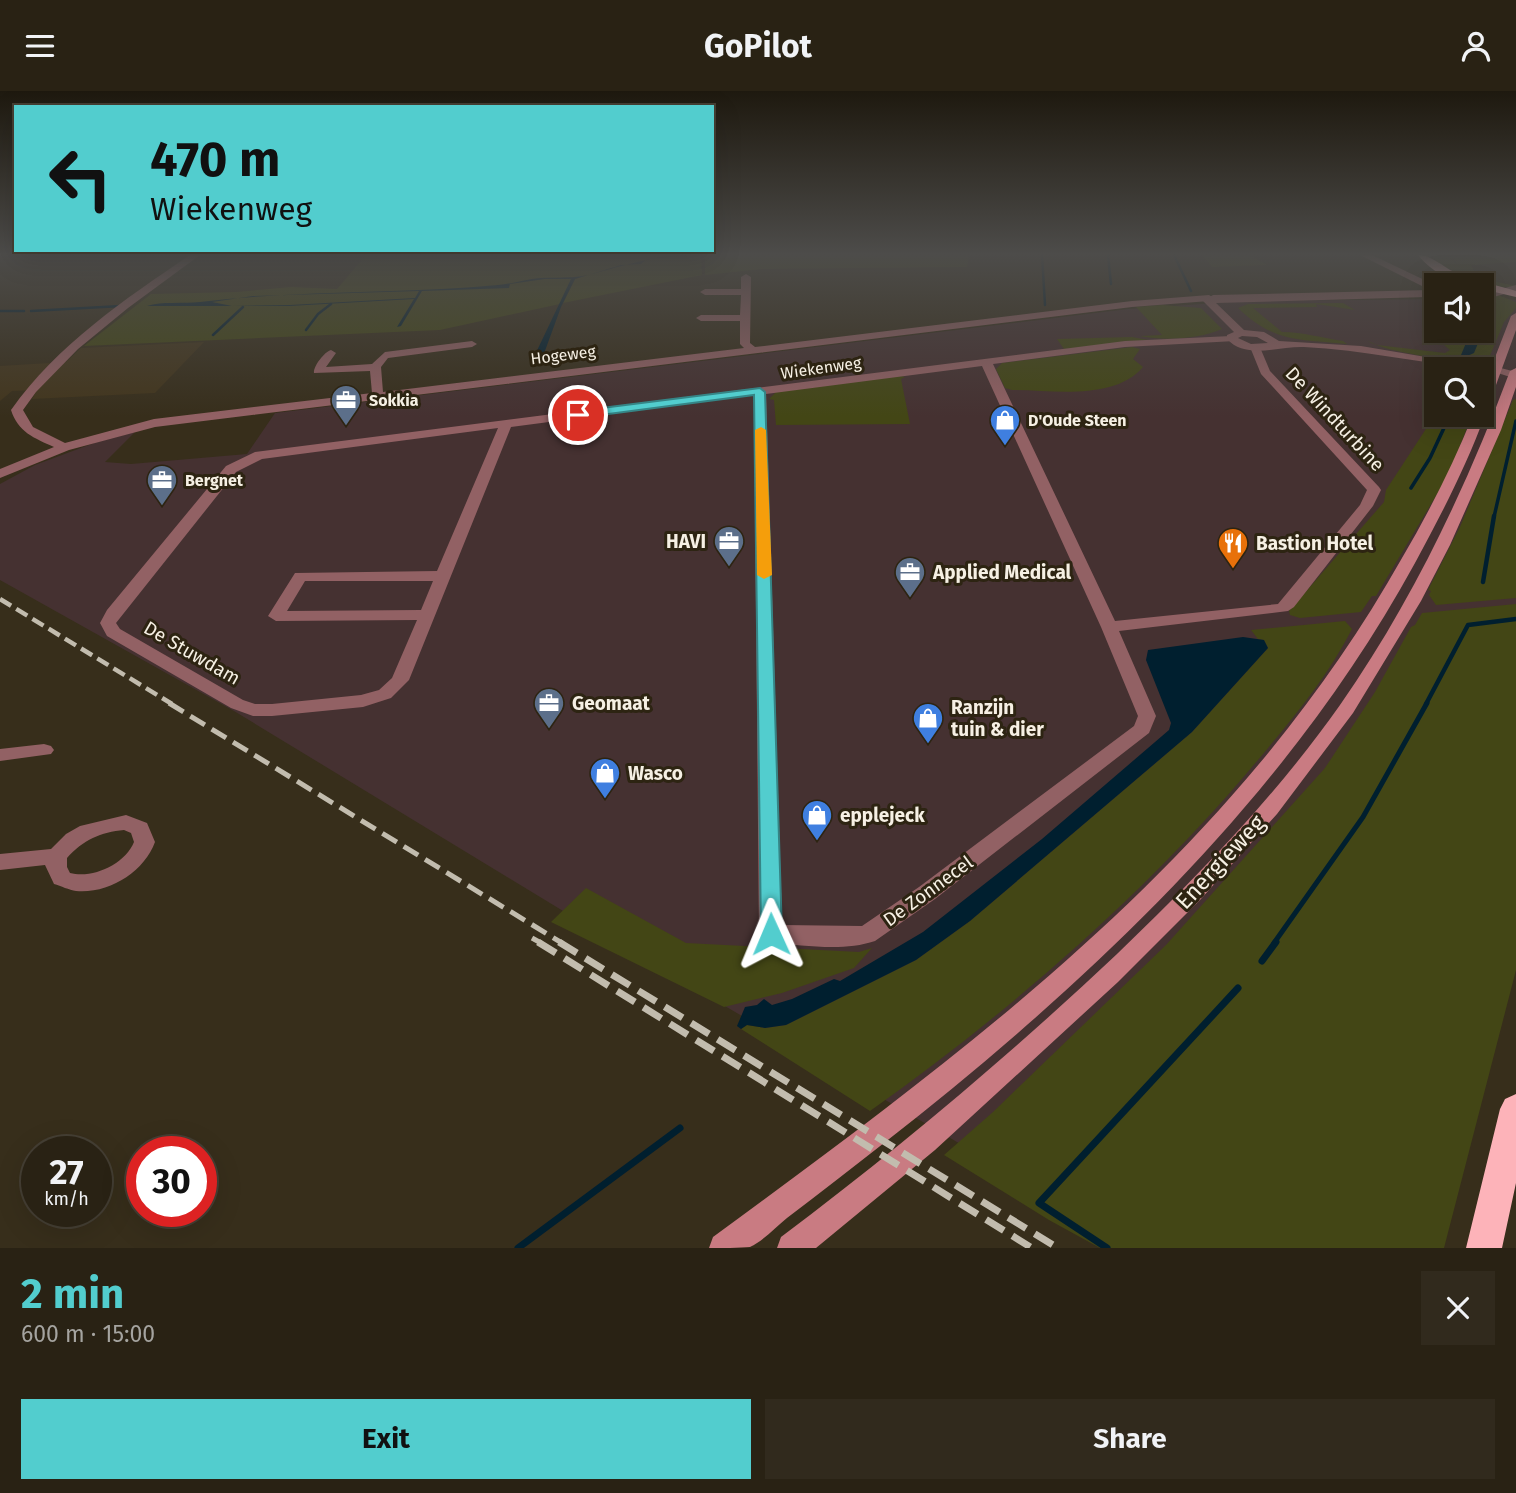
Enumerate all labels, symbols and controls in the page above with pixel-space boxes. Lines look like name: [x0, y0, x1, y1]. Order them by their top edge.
icon: menu: [21, 27, 59, 65]
text: GoPilot: [704, 27, 812, 65]
icon: person: [1457, 27, 1495, 65]
text: 470 m: [150, 130, 280, 189]
icon: left: [35, 133, 126, 224]
text: Wiekenweg: [150, 190, 312, 228]
map controls: [1424, 273, 1494, 427]
button: sound: [1424, 273, 1494, 343]
street label: Hogeweg: [529, 341, 597, 368]
street label: Wiekenweg: [780, 353, 863, 383]
button: search: [1424, 357, 1494, 427]
street label: De Windturbine: [1281, 362, 1389, 476]
office icon: Sokkia: [329, 383, 363, 427]
pin: [548, 385, 608, 445]
place label: Sokkia: [369, 391, 419, 410]
icon: arrive: [559, 396, 597, 434]
shop icon: D'Oude Steen: [988, 403, 1022, 447]
place label: D'Oude Steen: [1028, 411, 1127, 430]
office icon: Bergnet: [145, 463, 179, 507]
place label: Bergnet: [185, 471, 244, 490]
office icon: HAVI: [712, 524, 746, 568]
restaurant icon: Bastion Hotel: [1216, 526, 1250, 570]
place label: HAVI: [666, 530, 706, 553]
place label: Bastion Hotel: [1256, 532, 1374, 555]
office icon: Applied Medical: [893, 555, 927, 599]
place label: Applied Medical: [932, 561, 1072, 584]
street label: De Stuwdam: [140, 616, 244, 690]
office icon: Geomaat: [532, 686, 566, 730]
place label: Geomaat: [572, 692, 651, 715]
place label: Ranzijn tuin & dier: [951, 696, 1044, 741]
shop icon: Ranzijn tuin & dier: [911, 701, 945, 745]
shop icon: Wasco: [588, 756, 622, 800]
place label: Wasco: [628, 762, 683, 785]
shop icon: epplejeck: [800, 798, 834, 842]
place label: epplejeck: [840, 804, 925, 827]
street label: Energieweg: [1169, 809, 1271, 915]
street label: De Zonnecel: [879, 850, 978, 931]
position arrow: [734, 897, 808, 971]
speed limit sign: 30: [126, 1136, 217, 1227]
text: 27: [49, 1151, 84, 1193]
text: km/h: [44, 1188, 89, 1210]
text: 2 min: [21, 1269, 124, 1319]
button: close: [1421, 1271, 1495, 1345]
text: 600 m · 15:00: [21, 1320, 155, 1348]
button: Exit: [21, 1399, 751, 1479]
button: Share: [765, 1399, 1495, 1479]

